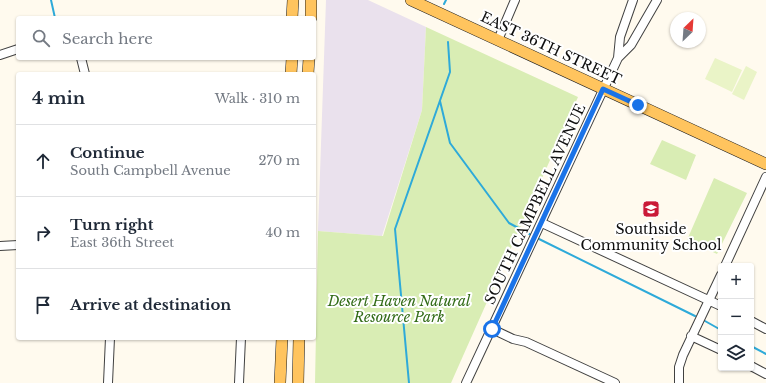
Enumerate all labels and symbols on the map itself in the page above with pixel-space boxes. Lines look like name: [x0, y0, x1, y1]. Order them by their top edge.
street label: EAST 36TH STREET: [478, 7, 624, 89]
north arrow: [670, 12, 706, 48]
route end: [629, 96, 647, 114]
street label: SOUTH CAMPBELL AVENUE: [481, 101, 589, 307]
school or university icon: Southside Community School: [641, 199, 661, 219]
place label: Southside Community School: [580, 220, 722, 254]
park label: Desert Haven Natural Resource Park: [327, 292, 471, 326]
route start: [483, 320, 501, 338]

